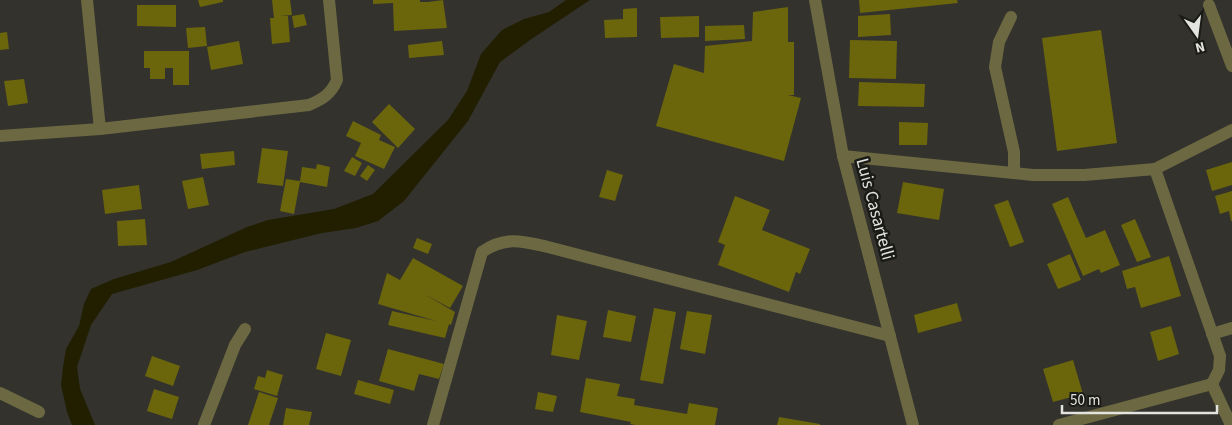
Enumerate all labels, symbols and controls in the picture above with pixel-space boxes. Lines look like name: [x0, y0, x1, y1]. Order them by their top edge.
north arrow: [1172, 10, 1222, 60]
text: N: [1193, 36, 1207, 57]
street label: Luis Casartelli: [849, 155, 901, 263]
scale bar: [1062, 382, 1217, 414]
text: 50 m: [1070, 390, 1100, 411]

